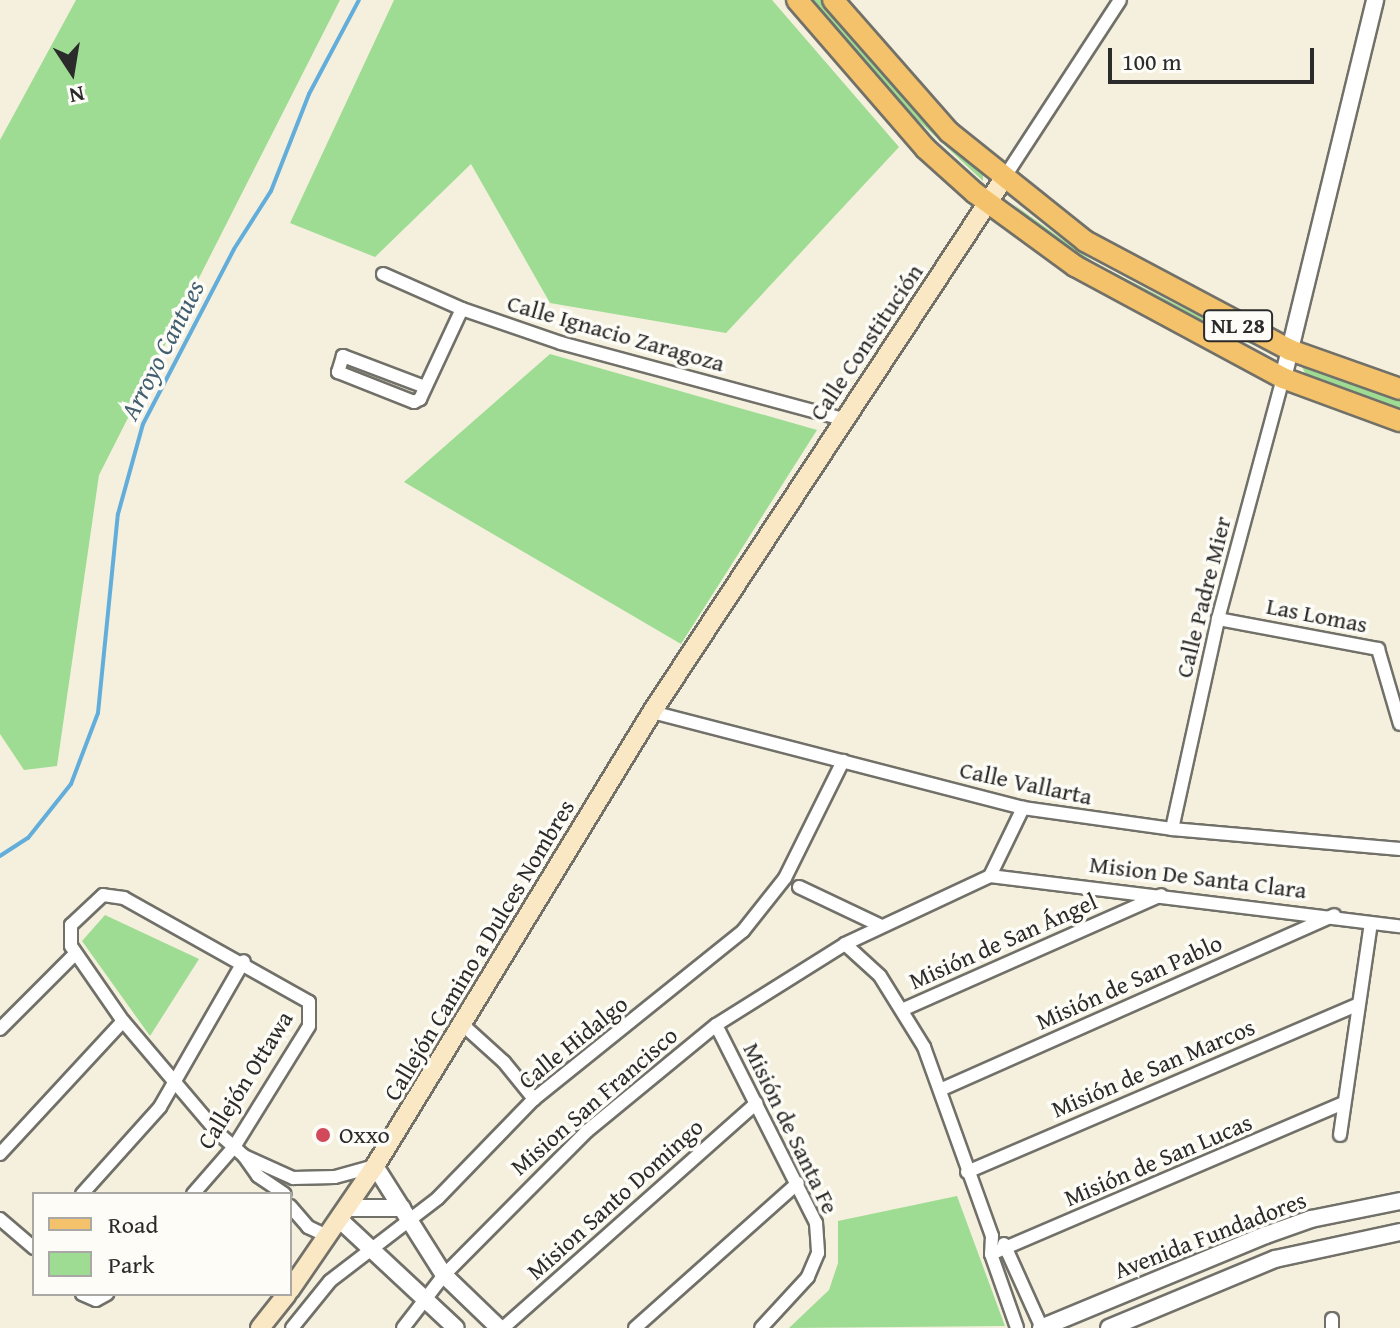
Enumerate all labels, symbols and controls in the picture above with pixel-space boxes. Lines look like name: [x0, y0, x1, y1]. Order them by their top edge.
north arrow: [32, 32, 112, 112]
scale bar: [1112, 32, 1318, 82]
text: 100 m: [1122, 44, 1182, 79]
text: N: [66, 78, 88, 113]
street label: Calle Constitución: [803, 258, 929, 426]
water label: Arroyo Cantues: [113, 275, 211, 425]
street label: Calle Ignacio Zaragoza: [504, 288, 728, 378]
road number: NL 28: [1202, 308, 1274, 344]
street label: Calle Padre Mier: [1169, 513, 1237, 681]
street label: Las Lomas: [1264, 591, 1370, 639]
street label: Calle Vallarta: [957, 755, 1095, 811]
street label: Callejón Camino a Dulces Nombres: [377, 794, 581, 1106]
street label: Mision De Santa Clara: [1088, 849, 1308, 905]
street label: Misión de San Ángel: [904, 887, 1102, 995]
street label: Misión de San Pablo: [1032, 928, 1226, 1036]
street label: Calle Hidalgo: [513, 989, 633, 1095]
street label: Callejón Ottawa: [191, 1006, 299, 1154]
street label: Misión de San Marcos: [1047, 1012, 1259, 1124]
street label: Mision San Francisco: [505, 1021, 683, 1181]
street label: Misión de Santa Fe: [737, 1038, 845, 1218]
street label: Misión de San Lucas: [1060, 1107, 1256, 1213]
street label: Mision Santo Domingo: [521, 1112, 709, 1286]
place label: Oxxo: [339, 1121, 390, 1149]
marker: Oxxo: [314, 1126, 332, 1144]
street label: Avenida Fundadores: [1110, 1185, 1310, 1285]
legend: [32, 1192, 292, 1296]
text: Road: [108, 1207, 158, 1242]
text: Park: [108, 1247, 154, 1282]

